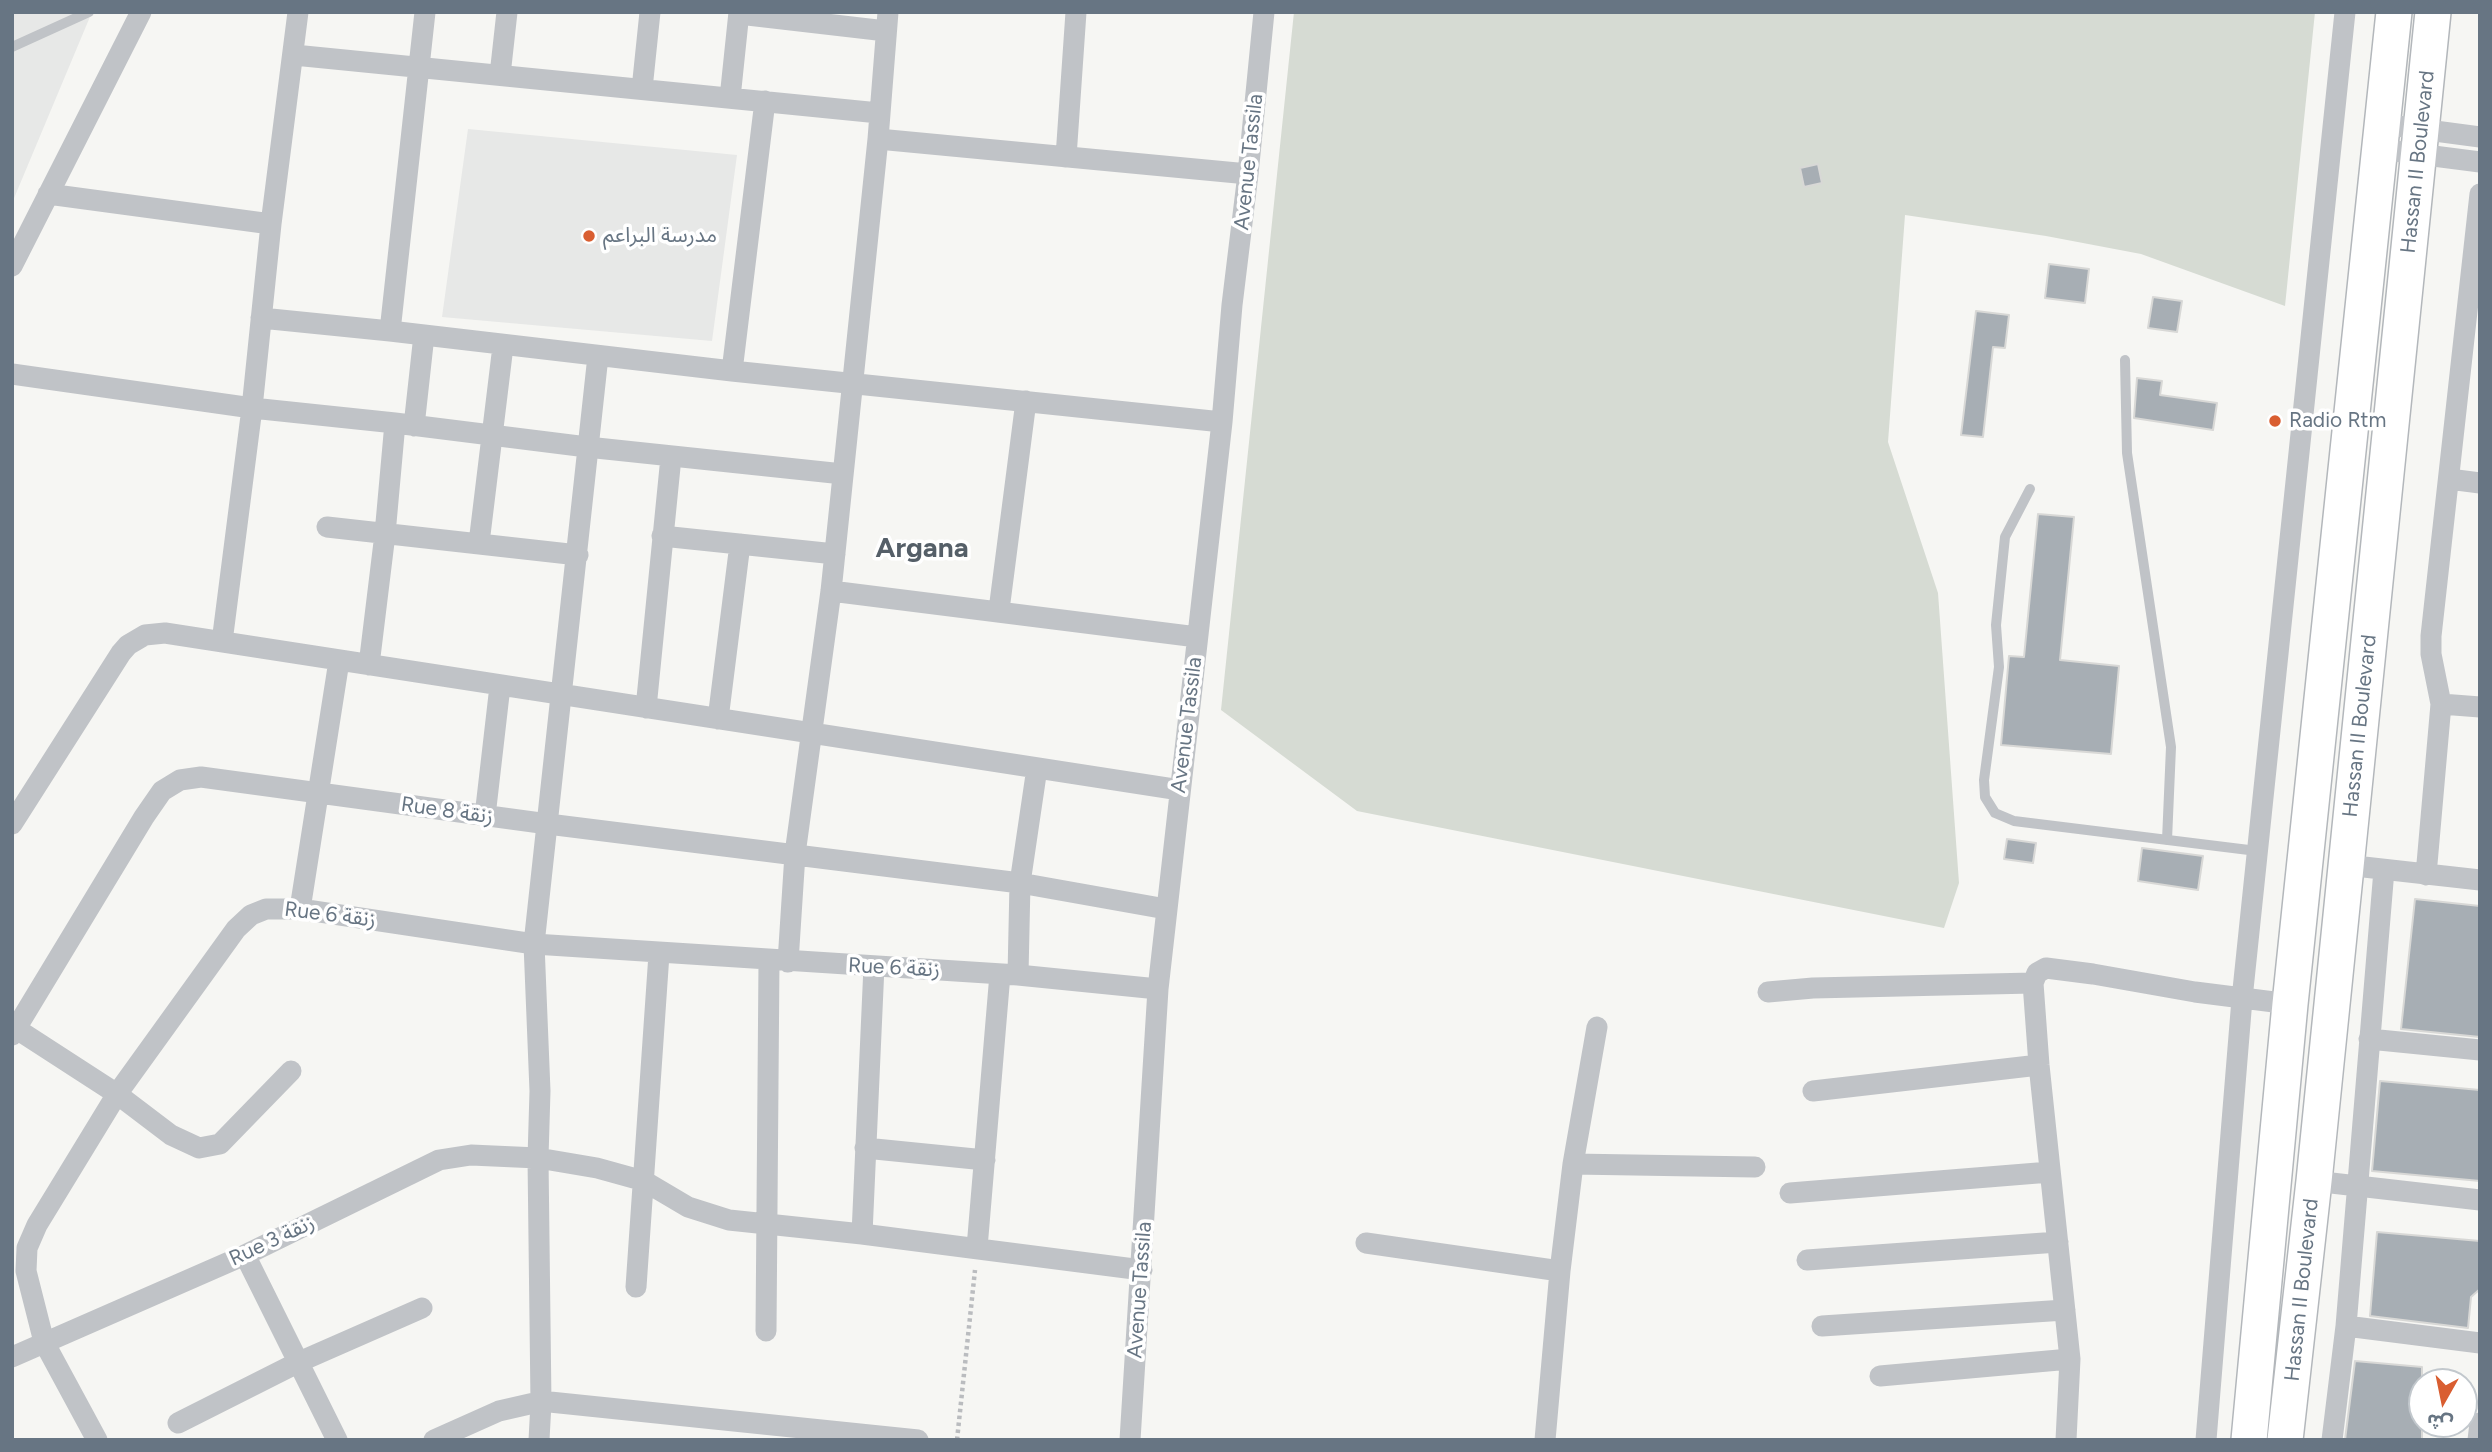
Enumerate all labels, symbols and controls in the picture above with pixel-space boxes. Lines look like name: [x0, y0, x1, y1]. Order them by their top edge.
street label: Hassan II Boulevard: [2396, 69, 2440, 255]
street label: Avenue Tassila: [1229, 93, 1269, 231]
place label: مدرسة البراعم: [603, 223, 717, 249]
marker: مدرسة البراعم: [581, 228, 597, 244]
place label: Radio Rtm: [2289, 408, 2386, 434]
marker: Radio Rtm: [2267, 413, 2283, 429]
district label: Argana: [875, 532, 969, 566]
street label: Hassan II Boulevard: [2338, 633, 2382, 819]
street label: Avenue Tassila: [1166, 655, 1208, 795]
street label: Rue 8 زنقة: [399, 792, 495, 830]
street label: Rue 6 زنقة: [283, 897, 377, 933]
street label: Rue 6 زنقة: [847, 953, 941, 983]
street label: Hassan II Boulevard: [2280, 1197, 2324, 1383]
street label: Rue 3 زنقة: [225, 1210, 319, 1272]
street label: Avenue Tassila: [1123, 1221, 1157, 1359]
north arrow: [2408, 1368, 2478, 1438]
text: ش: [2425, 1409, 2455, 1436]

